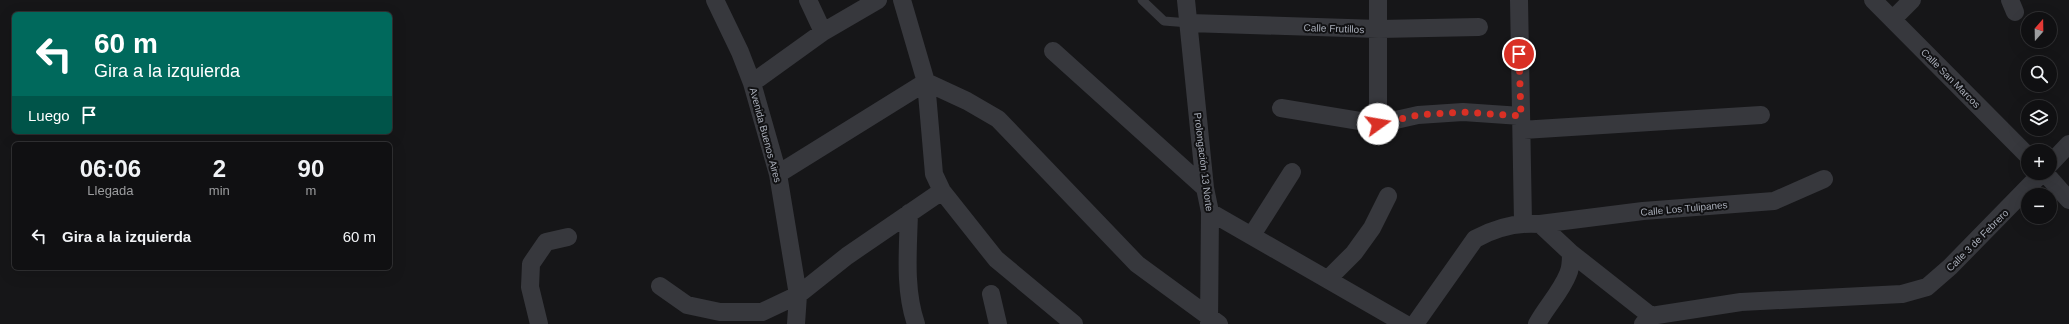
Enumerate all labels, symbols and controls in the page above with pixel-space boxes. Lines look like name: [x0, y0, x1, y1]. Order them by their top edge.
north arrow: [2021, 12, 2057, 48]
map controls: [2021, 12, 2057, 224]
street label: Calle Frutillos: [1304, 22, 1364, 35]
icon: left: [28, 28, 80, 80]
text: 60 m: [94, 28, 158, 59]
pin: [1502, 37, 1536, 71]
icon: arrive: [1508, 43, 1530, 65]
street label: Calle San Marcos: [1919, 47, 1982, 110]
button: search: [2021, 56, 2057, 92]
text: Gira a la izquierda: [94, 61, 240, 81]
street label: Avenida Buenos Aires: [748, 87, 783, 184]
button: layers: [2021, 100, 2057, 136]
position arrow: [1357, 103, 1399, 145]
icon: arrive: [78, 104, 100, 126]
text: Luego: [28, 107, 70, 124]
street label: Prolongación 13 Norte: [1192, 112, 1215, 213]
button: +: [2021, 144, 2057, 180]
text: 06:06: [80, 155, 141, 182]
text: 2: [213, 155, 226, 182]
text: 90: [298, 155, 324, 182]
text: Llegada: [87, 183, 134, 198]
text: min: [209, 183, 230, 198]
text: m: [305, 183, 316, 198]
button: −: [2021, 188, 2057, 224]
street label: Calle Los Tulipanes: [1640, 199, 1728, 218]
street label: Calle 3 de Febrero: [1944, 207, 2011, 274]
icon: left: [28, 225, 50, 247]
text: Gira a la izquierda: [62, 228, 191, 245]
text: 60 m: [343, 228, 376, 245]

